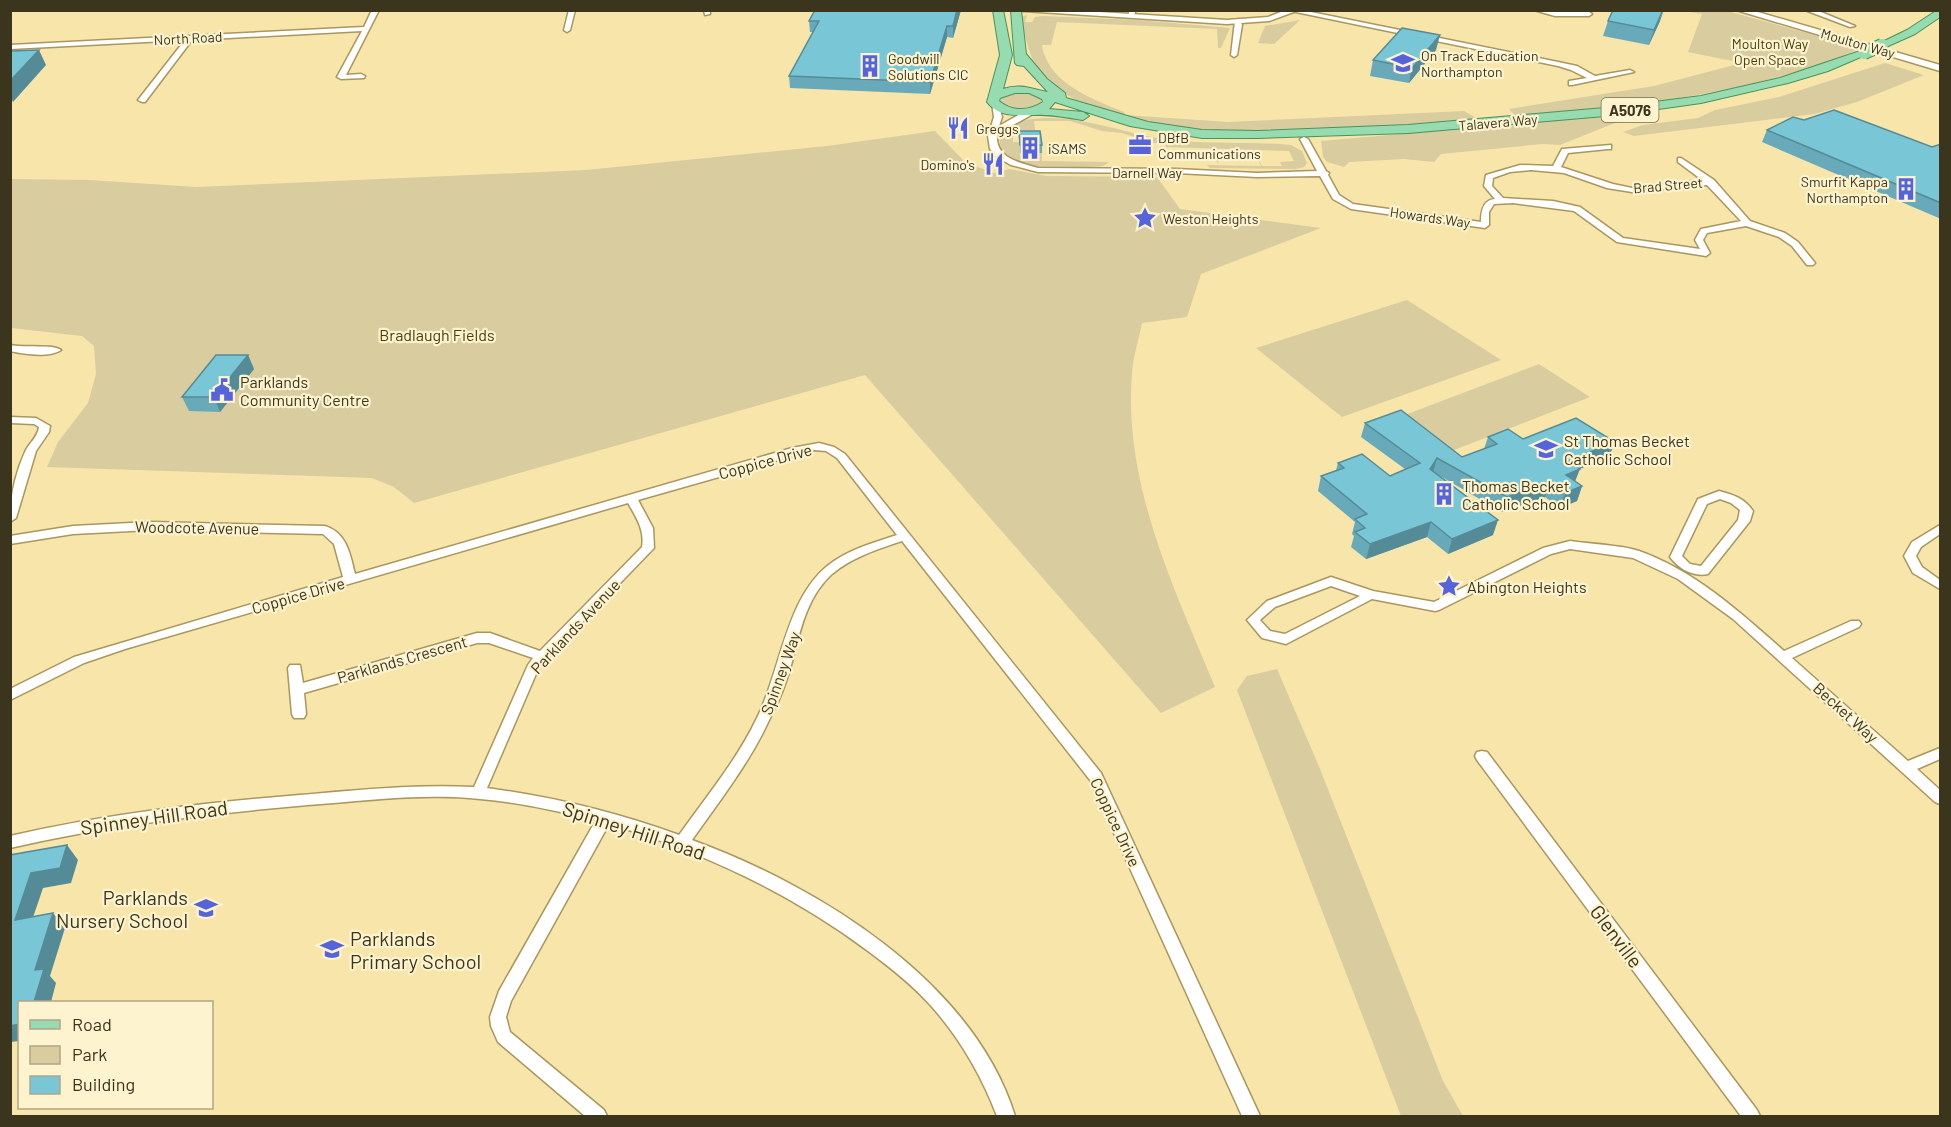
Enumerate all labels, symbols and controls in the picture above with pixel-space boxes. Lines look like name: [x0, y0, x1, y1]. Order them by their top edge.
street label: Moulton Way: [1819, 24, 1898, 62]
street label: North Road: [153, 28, 223, 48]
park label: Moulton Way Open Space: [1732, 35, 1809, 68]
place label: On Track Education Northampton: [1421, 47, 1538, 80]
place label: Goodwill Solutions CIC: [888, 50, 969, 83]
school or university icon: On Track Education Northampton: [1390, 50, 1416, 76]
building icon: Goodwill Solutions CIC: [857, 53, 883, 79]
road number: A5076: [1602, 98, 1658, 122]
street label: Talavera Way: [1458, 110, 1539, 134]
restaurant icon: Greggs: [945, 115, 971, 141]
place label: Greggs: [976, 120, 1019, 137]
place label: DBfB Communications: [1158, 129, 1261, 162]
office icon: DBfB Communications: [1127, 132, 1153, 158]
building icon: iSAMS: [1017, 135, 1043, 161]
place label: iSAMS: [1048, 140, 1086, 157]
restaurant icon: Domino's: [980, 151, 1006, 177]
place label: Domino's: [920, 156, 975, 173]
street label: Darnell Way: [1112, 164, 1183, 181]
street label: Brad Street: [1633, 173, 1703, 197]
place label: Smurfit Kappa Northampton: [1801, 173, 1888, 206]
building icon: Smurfit Kappa Northampton: [1893, 176, 1919, 202]
street label: Howards Way: [1389, 203, 1472, 231]
place icon: Weston Heights: [1132, 205, 1158, 231]
place label: Weston Heights: [1163, 210, 1259, 227]
park label: Bradlaugh Fields: [379, 325, 495, 344]
place label: Parklands Community Centre: [240, 372, 370, 409]
public building icon: Parklands Community Centre: [209, 377, 235, 403]
place label: St Thomas Becket Catholic School: [1564, 431, 1690, 468]
school or university icon: St Thomas Becket Catholic School: [1533, 436, 1559, 462]
street label: Coppice Drive: [716, 439, 814, 483]
place label: Thomas Becket Catholic School: [1462, 476, 1569, 513]
building icon: Thomas Becket Catholic School: [1431, 481, 1457, 507]
street label: Woodcote Avenue: [135, 516, 259, 538]
street label: Coppice Drive: [249, 573, 347, 617]
place icon: Abington Heights: [1436, 573, 1462, 599]
street label: Parklands Avenue: [526, 575, 624, 677]
place label: Abington Heights: [1467, 577, 1587, 596]
street label: Spinney Way: [756, 628, 804, 717]
street label: Parklands Crescent: [335, 631, 469, 687]
street label: Becket Way: [1810, 678, 1883, 746]
street label: Coppice Drive: [1087, 775, 1145, 869]
street label: Spinney Hill Road: [79, 795, 229, 839]
street label: Spinney Hill Road: [560, 796, 708, 864]
place label: Parklands Nursery School: [56, 885, 188, 932]
school or university icon: Parklands Nursery School: [193, 895, 219, 921]
street label: Glenville: [1586, 900, 1648, 972]
place label: Parklands Primary School: [350, 926, 481, 973]
school or university icon: Parklands Primary School: [319, 936, 345, 962]
legend: [18, 1001, 213, 1109]
text: Road: [72, 1013, 112, 1035]
text: Park: [72, 1043, 107, 1065]
text: Building: [72, 1073, 135, 1095]

